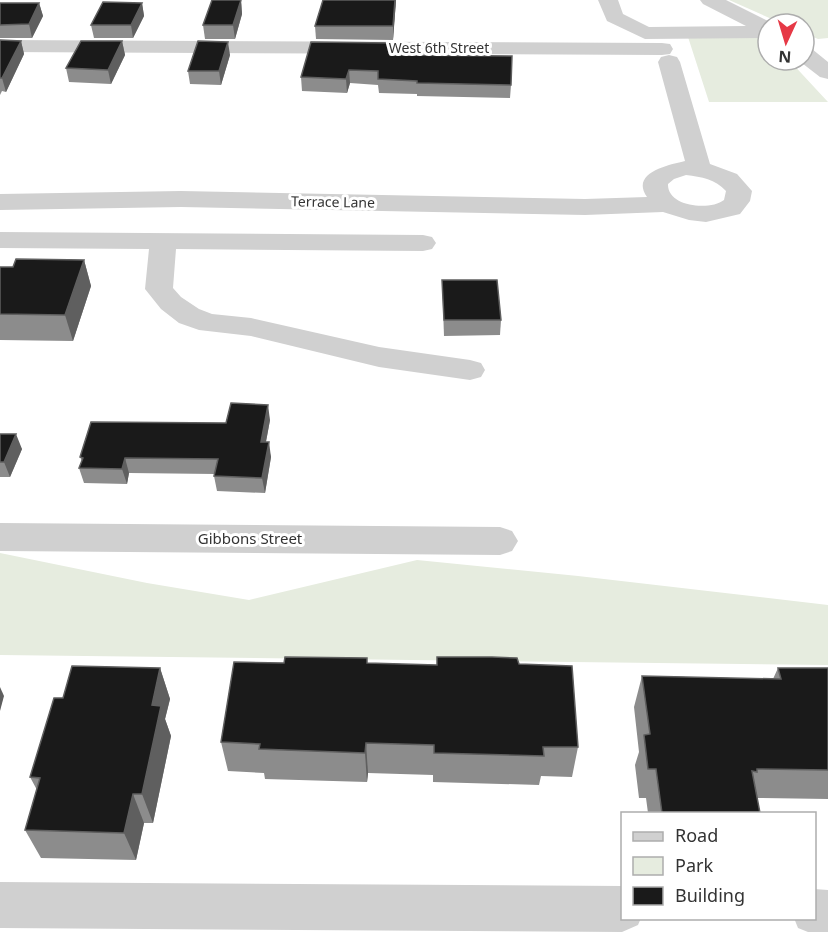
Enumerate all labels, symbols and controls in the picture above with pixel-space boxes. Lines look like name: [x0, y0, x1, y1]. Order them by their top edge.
north arrow: [756, 12, 816, 72]
street label: West 6th Street: [389, 38, 489, 57]
text: N: [778, 46, 792, 68]
street label: Terrace Lane: [291, 191, 375, 212]
street label: Gibbons Street: [198, 528, 303, 548]
legend: [621, 812, 816, 920]
text: Road: [675, 823, 718, 847]
text: Park: [675, 853, 713, 877]
text: Building: [675, 883, 745, 907]

